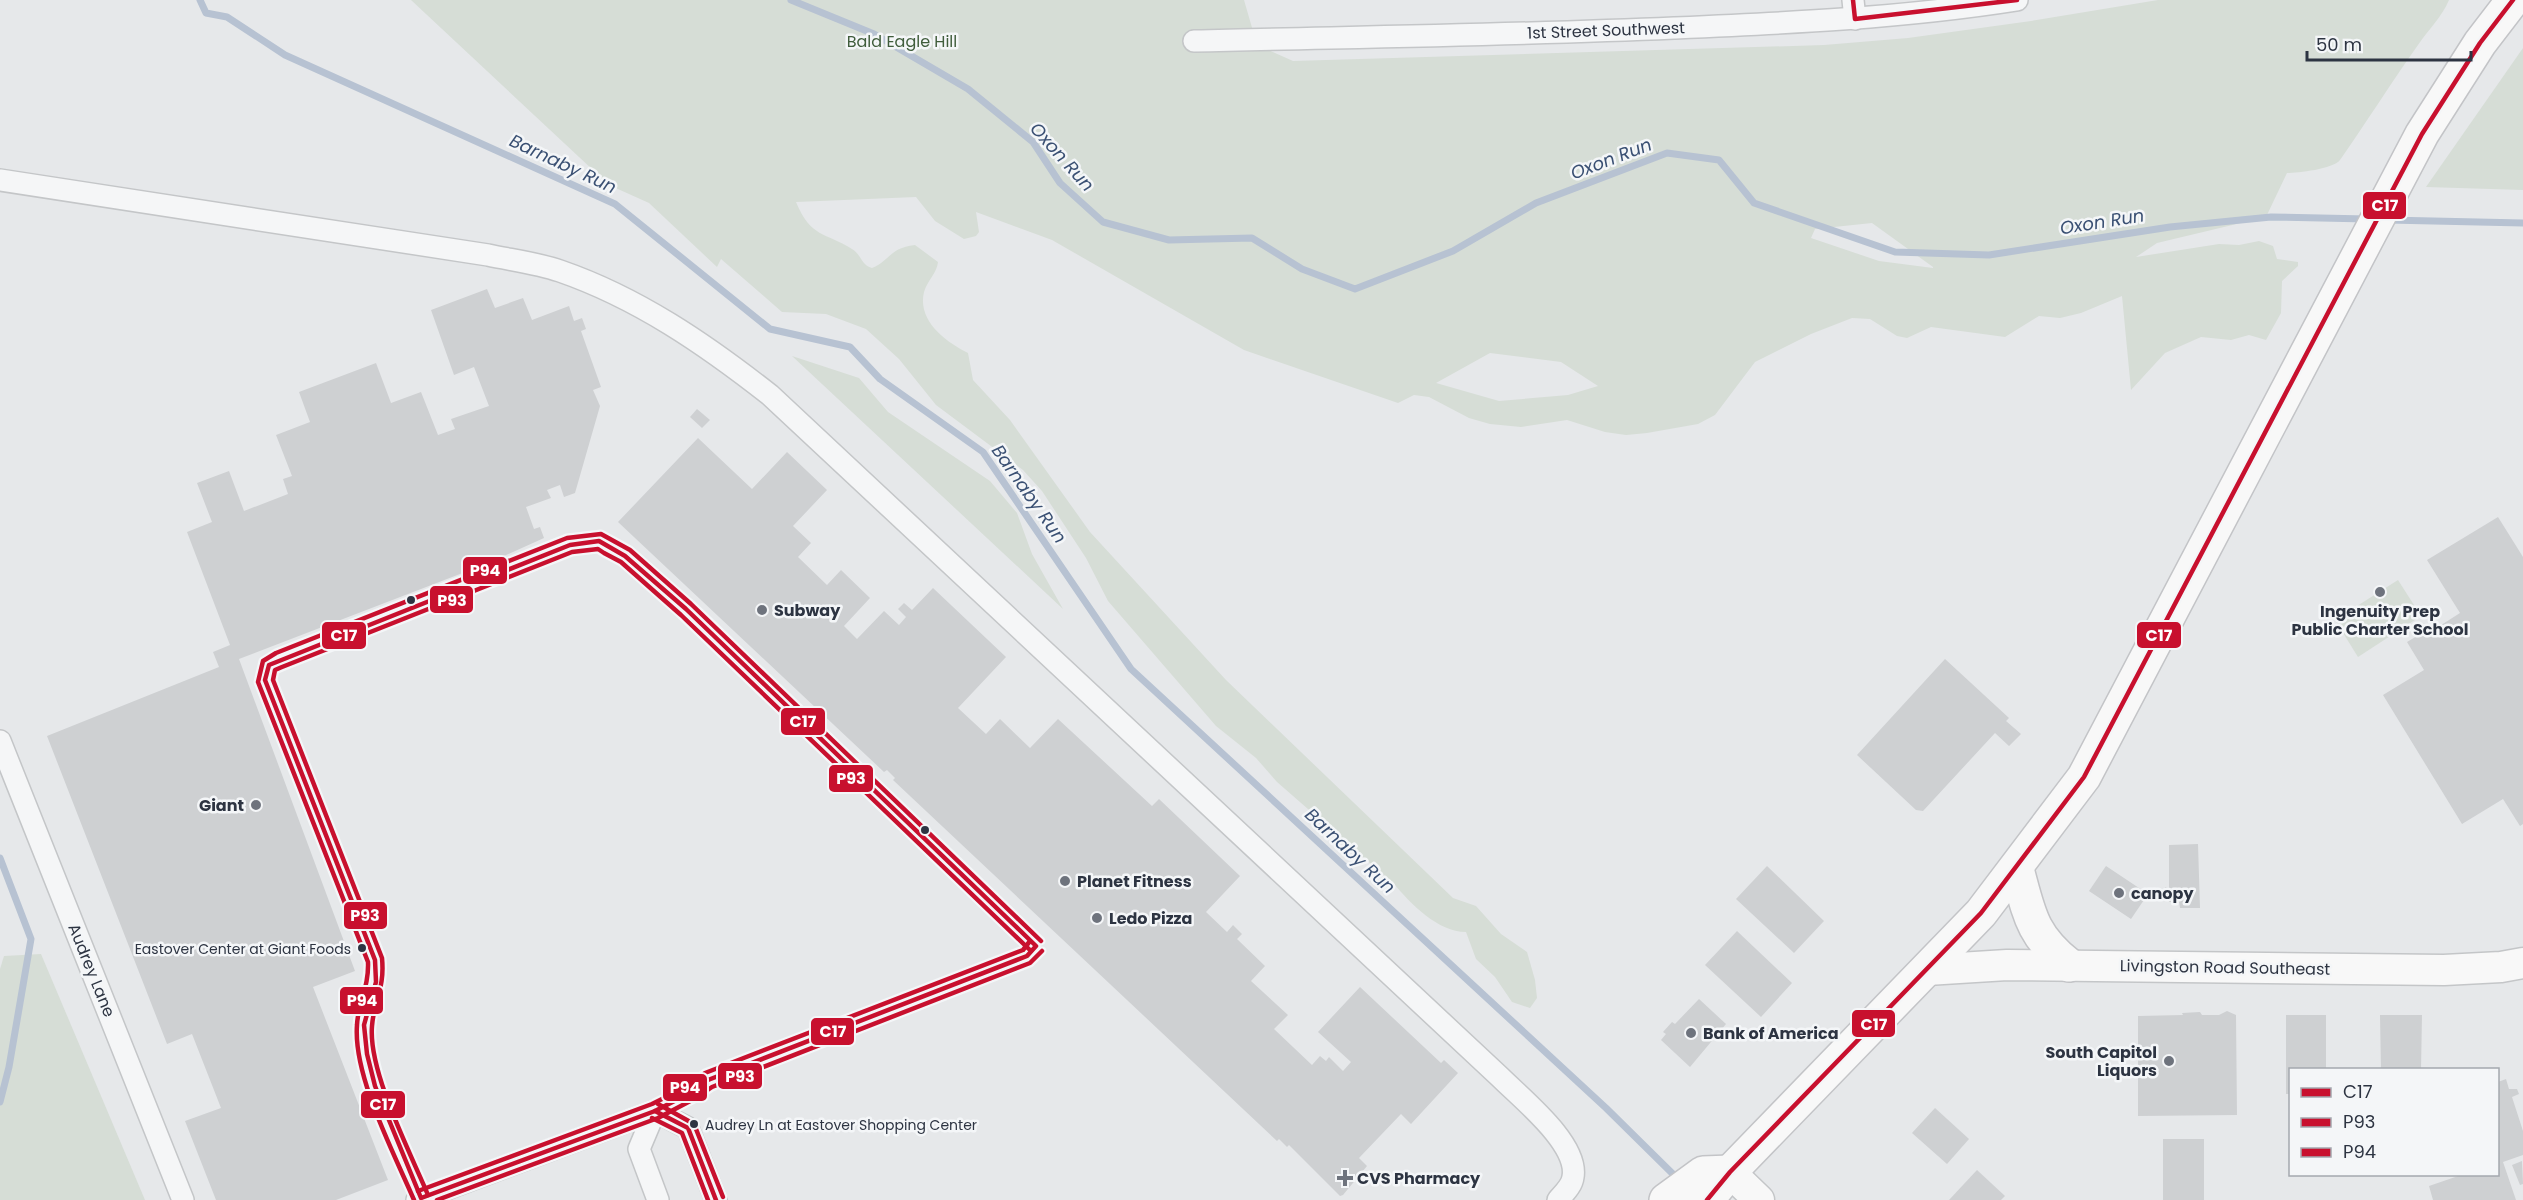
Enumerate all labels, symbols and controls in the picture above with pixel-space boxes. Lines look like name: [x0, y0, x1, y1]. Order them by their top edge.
street label: 1st Street Southwest: [1527, 16, 1685, 45]
scale bar: [2307, 24, 2470, 62]
park label: Bald Eagle Hill: [847, 30, 957, 53]
text: 50 m: [2316, 32, 2362, 57]
water label: Oxon Run: [1025, 117, 1100, 197]
water label: Barnaby Run: [506, 128, 621, 199]
water label: Oxon Run: [1567, 132, 1655, 185]
line badge: C17: [2362, 191, 2407, 220]
text: C17: [2372, 194, 2399, 217]
water label: Oxon Run: [2058, 202, 2146, 241]
water label: Barnaby Run: [986, 439, 1073, 548]
line badge: P94: [462, 556, 508, 585]
text: P94: [470, 559, 500, 582]
line badge: P93: [429, 585, 474, 614]
marker: Ingenuity Prep Public Charter School: [2373, 585, 2387, 599]
text: P93: [437, 589, 467, 612]
unlabelled marker: [405, 594, 417, 606]
place label: Subway: [774, 599, 841, 622]
place label: Ingenuity Prep Public Charter School: [2292, 600, 2468, 641]
marker: Subway: [755, 603, 769, 617]
line badge: C17: [321, 621, 367, 650]
line badge: C17: [2136, 621, 2182, 649]
text: C17: [331, 624, 358, 647]
text: C17: [2146, 624, 2173, 647]
line badge: C17: [780, 707, 826, 736]
text: C17: [790, 710, 817, 733]
line badge: P93: [828, 764, 874, 793]
text: P93: [836, 767, 866, 790]
place label: Giant: [199, 794, 244, 817]
marker: Giant: [249, 798, 263, 812]
water label: Barnaby Run: [1300, 802, 1401, 899]
unlabelled marker: [919, 824, 931, 836]
place label: Planet Fitness: [1077, 870, 1192, 893]
marker: Planet Fitness: [1058, 874, 1072, 888]
place label: canopy: [2131, 882, 2194, 905]
marker: canopy: [2112, 886, 2126, 900]
line badge: P93: [343, 901, 388, 930]
text: P93: [350, 904, 380, 927]
place label: Ledo Pizza: [1109, 907, 1192, 930]
marker: Ledo Pizza: [1090, 911, 1104, 925]
street label: Audrey Lane: [62, 920, 121, 1020]
place label: Eastover Center at Giant Foods: [135, 939, 351, 959]
marker: Eastover Center at Giant Foods: [356, 942, 368, 954]
street label: Livingston Road Southeast: [2120, 954, 2331, 981]
line badge: P94: [339, 986, 384, 1015]
text: P94: [347, 989, 377, 1012]
line badge: C17: [1851, 1009, 1896, 1038]
text: C17: [1861, 1013, 1888, 1036]
line badge: C17: [810, 1017, 855, 1046]
text: C17: [820, 1020, 847, 1043]
place label: Bank of America: [1703, 1022, 1839, 1045]
marker: Bank of America: [1684, 1026, 1698, 1040]
place label: South Capitol Liquors: [2045, 1041, 2157, 1082]
marker: South Capitol Liquors: [2162, 1054, 2176, 1068]
line badge: P93: [717, 1062, 763, 1090]
text: P93: [725, 1065, 755, 1088]
legend: [2289, 1068, 2499, 1176]
line badge: P94: [662, 1073, 708, 1102]
text: P94: [670, 1076, 700, 1099]
text: C17: [2343, 1079, 2373, 1104]
line badge: C17: [360, 1090, 406, 1119]
text: C17: [370, 1093, 397, 1116]
text: P93: [2343, 1109, 2375, 1134]
place label: Audrey Ln at Eastover Shopping Center: [705, 1115, 977, 1135]
marker: Audrey Ln at Eastover Shopping Center: [688, 1118, 700, 1130]
text: P94: [2343, 1139, 2376, 1164]
place label: CVS Pharmacy: [1357, 1167, 1481, 1190]
marker: CVS Pharmacy: [1338, 1171, 1352, 1185]

